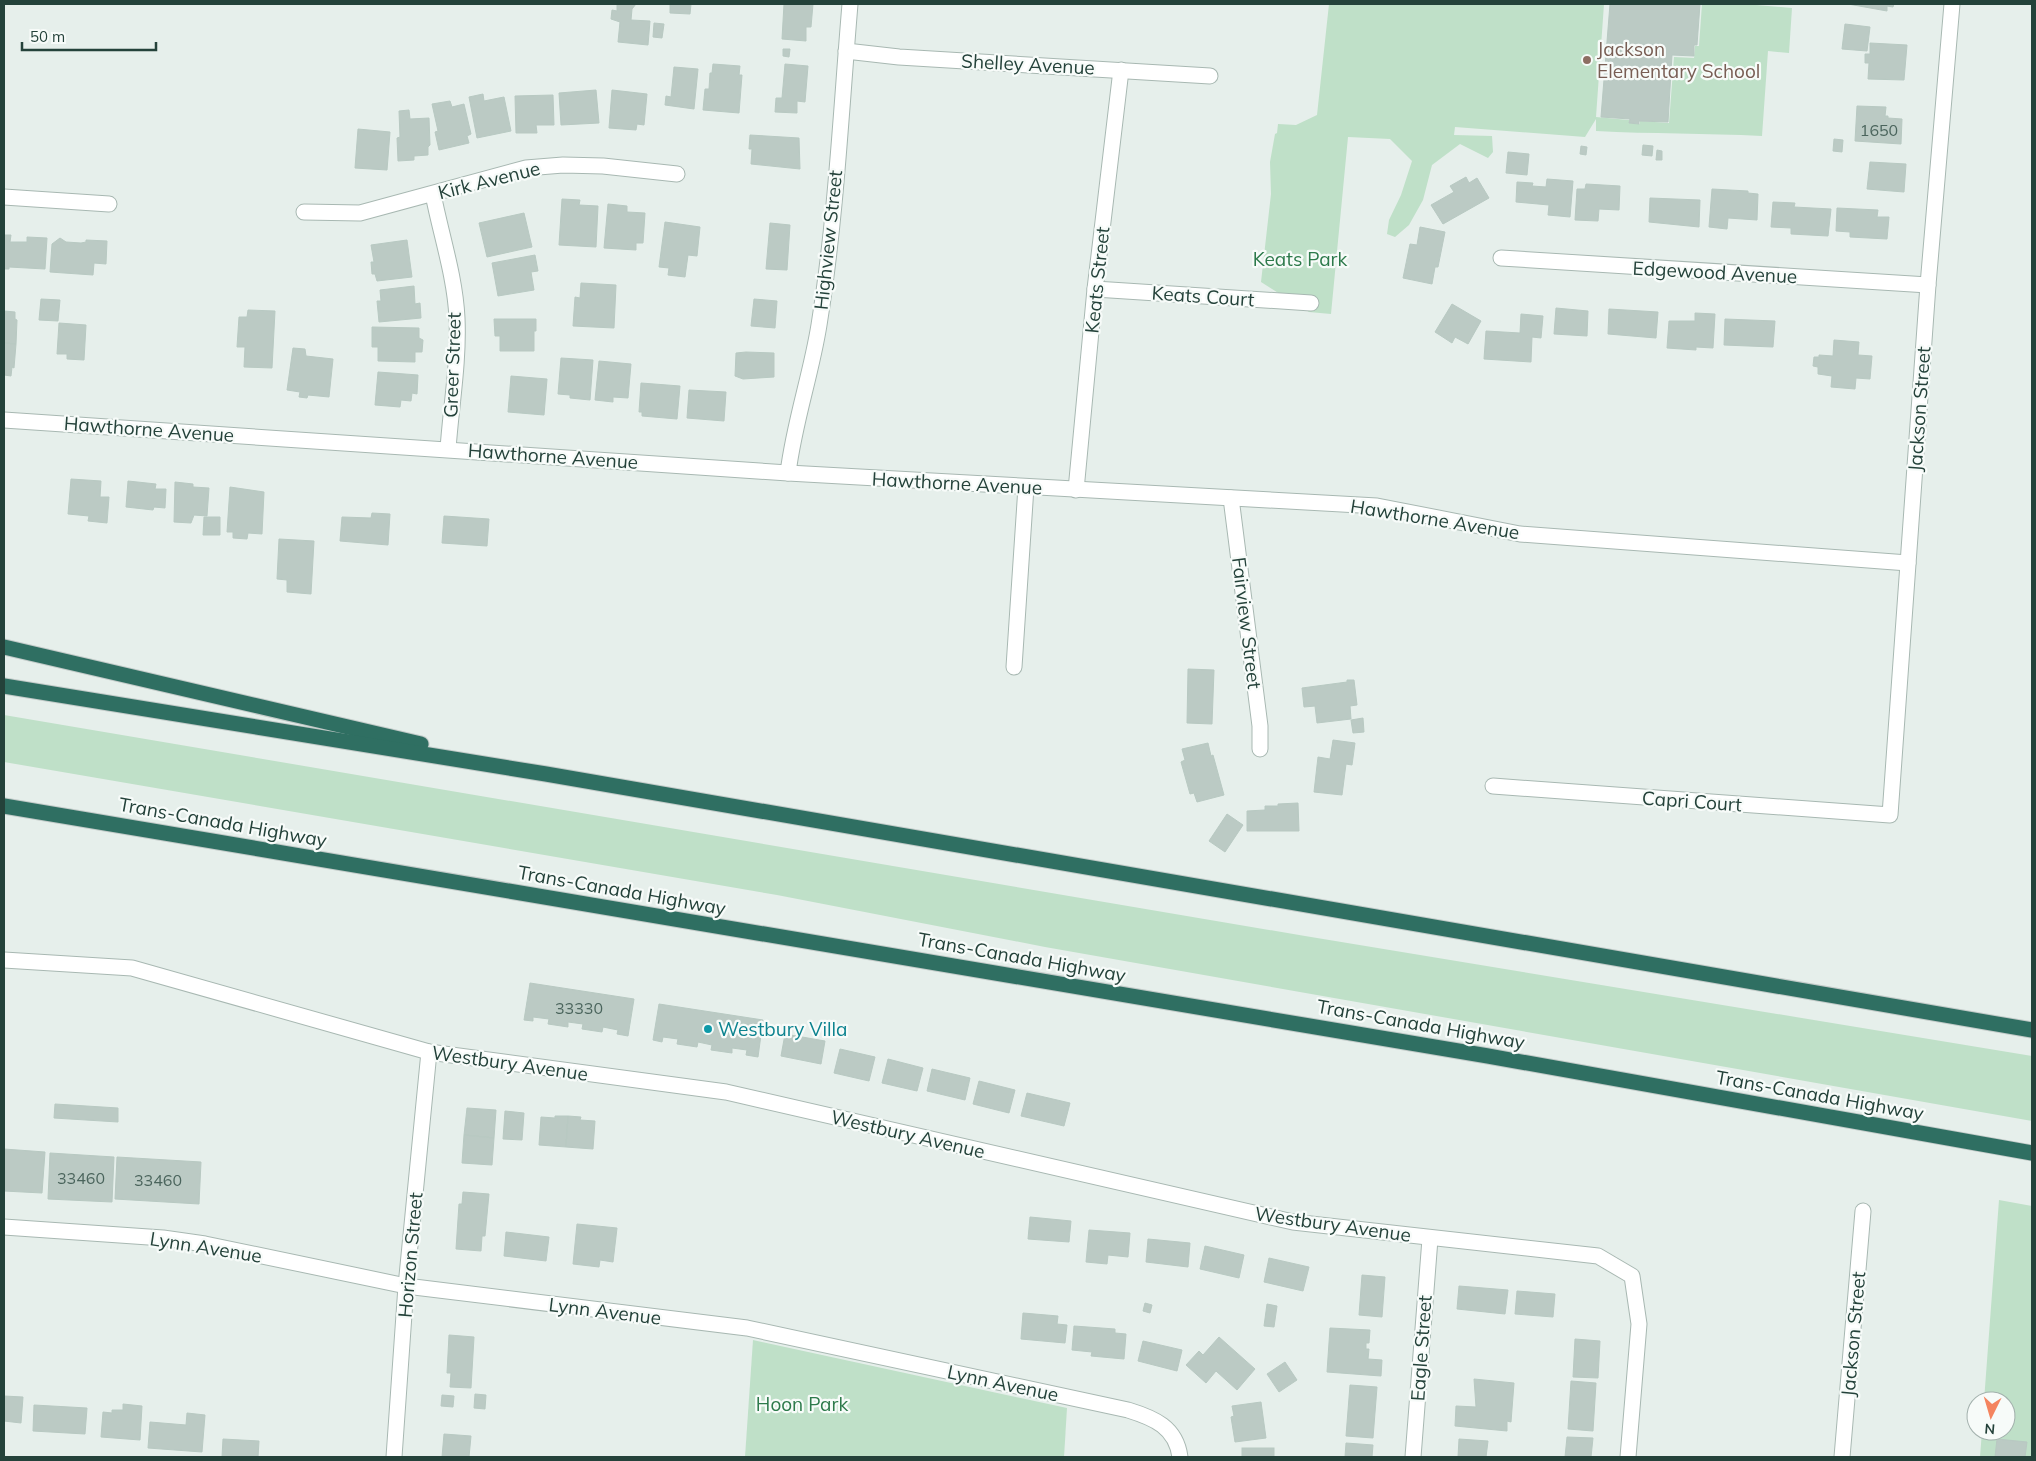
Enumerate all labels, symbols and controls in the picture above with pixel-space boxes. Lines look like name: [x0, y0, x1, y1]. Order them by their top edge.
scale bar: [22, 20, 156, 52]
text: 50 m: [30, 27, 65, 46]
place label: Jackson Elementary School: [1597, 37, 1760, 83]
street label: Shelley Avenue: [961, 49, 1095, 79]
marker: Jackson Elementary School: [1581, 54, 1593, 66]
house number: 1650: [1860, 120, 1898, 140]
street label: Kirk Avenue: [435, 156, 543, 204]
street label: Highview Street: [809, 169, 847, 311]
street label: Keats Street: [1079, 225, 1115, 335]
park label: Keats Park: [1253, 247, 1348, 271]
street label: Edgewood Avenue: [1632, 256, 1798, 288]
street label: Keats Court: [1151, 280, 1255, 312]
street label: Greer Street: [438, 311, 466, 418]
street label: Jackson Street: [1903, 345, 1935, 472]
street label: Hawthorne Avenue: [63, 411, 235, 447]
street label: Hawthorne Avenue: [467, 438, 639, 474]
street label: Hawthorne Avenue: [871, 467, 1043, 499]
street label: Hawthorne Avenue: [1349, 494, 1521, 544]
street label: Fairview Street: [1227, 556, 1267, 691]
street label: Capri Court: [1641, 786, 1743, 816]
street label: Trans-Canada Highway: [117, 792, 329, 852]
street label: Trans-Canada Highway: [516, 860, 728, 920]
street label: Trans-Canada Highway: [916, 927, 1128, 987]
street label: Trans-Canada Highway: [1315, 994, 1527, 1054]
house number: 33330: [555, 998, 603, 1018]
place label: Westbury Villa: [718, 1017, 847, 1041]
marker: Westbury Villa: [702, 1023, 714, 1035]
street label: Westbury Avenue: [430, 1040, 590, 1086]
street label: Trans-Canada Highway: [1714, 1065, 1926, 1125]
street label: Westbury Avenue: [829, 1105, 987, 1163]
house number: 33460: [57, 1168, 105, 1188]
house number: 33460: [134, 1170, 182, 1190]
street label: Horizon Street: [393, 1191, 427, 1319]
street label: Westbury Avenue: [1253, 1201, 1413, 1247]
street label: Lynn Avenue: [148, 1226, 264, 1268]
street label: Jackson Street: [1836, 1270, 1870, 1398]
street label: Lynn Avenue: [547, 1292, 663, 1330]
street label: Eagle Street: [1405, 1294, 1437, 1402]
street label: Lynn Avenue: [945, 1360, 1061, 1406]
north arrow: [1966, 1391, 2016, 1441]
park label: Hoon Park: [756, 1392, 848, 1416]
text: N: [1984, 1420, 1996, 1438]

